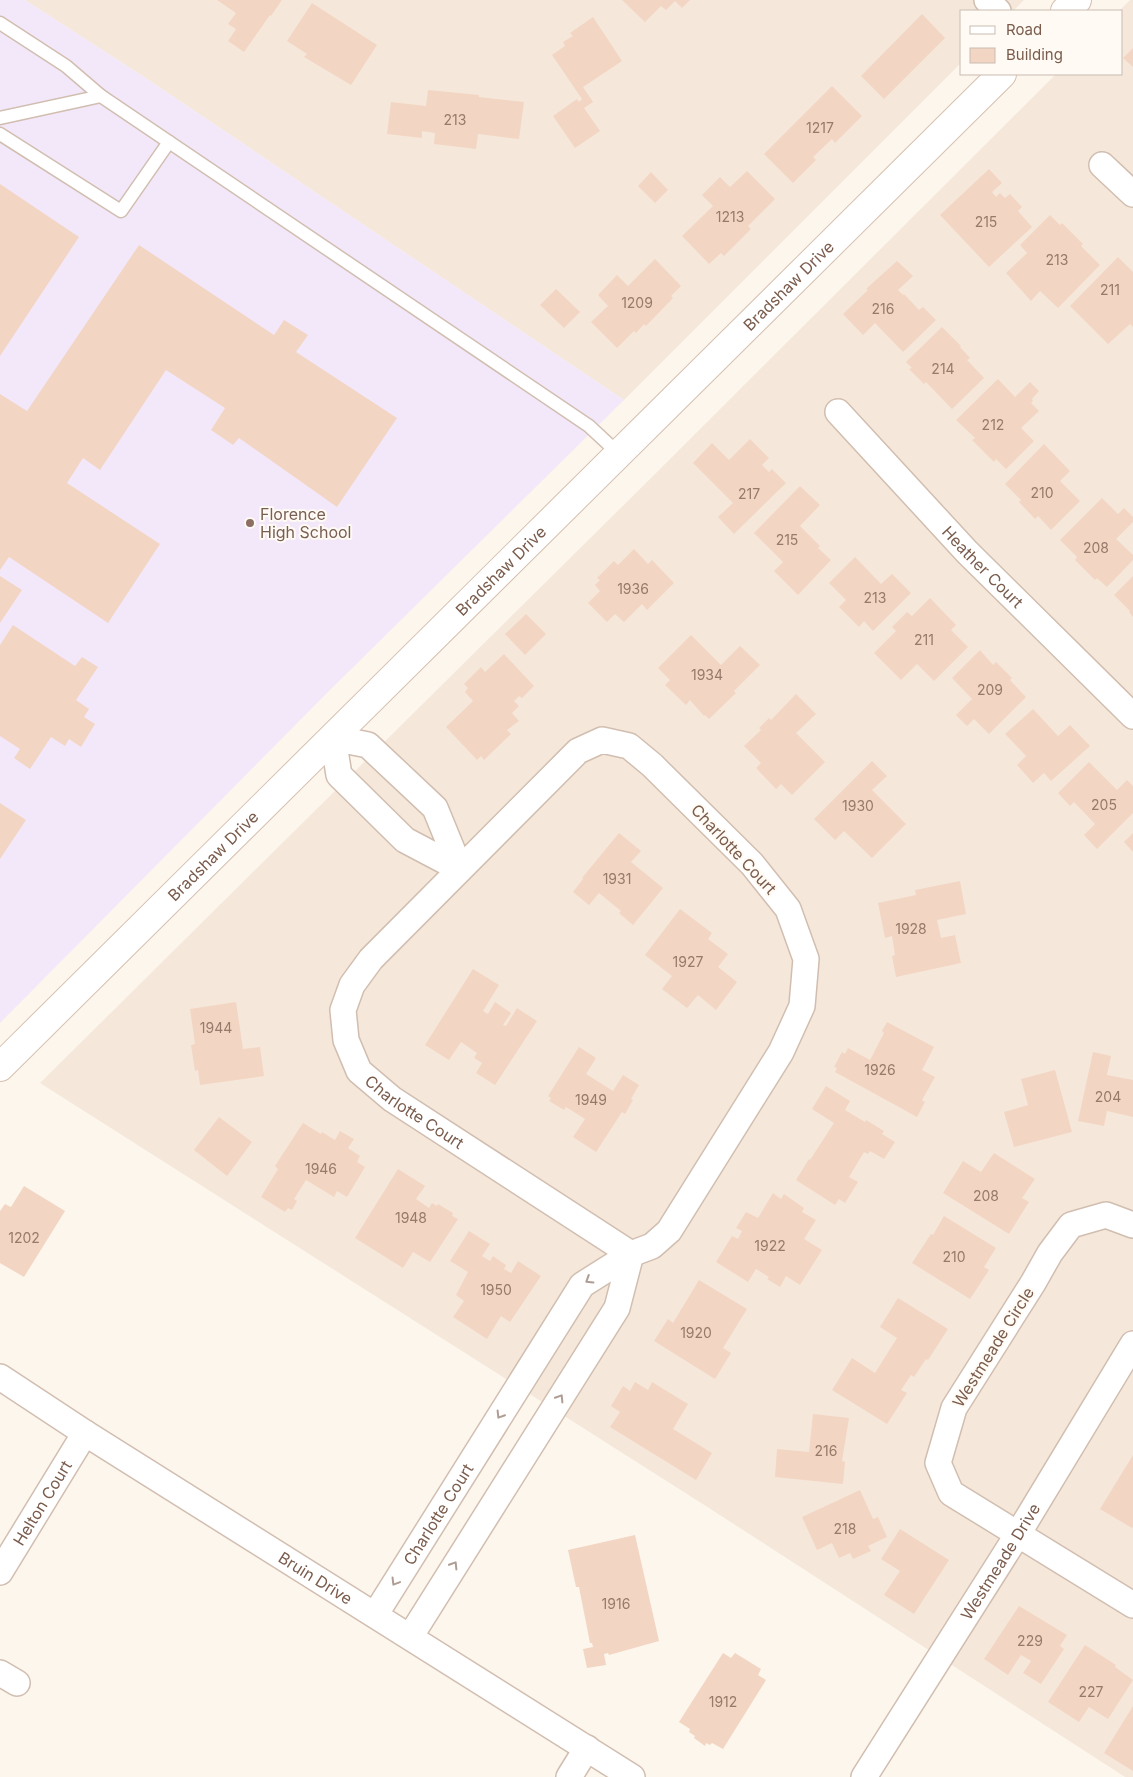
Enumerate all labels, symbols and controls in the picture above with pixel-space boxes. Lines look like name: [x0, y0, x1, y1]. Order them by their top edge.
legend: [960, 10, 1123, 75]
text: Road: [1006, 20, 1042, 39]
text: Building: [1006, 45, 1063, 64]
house number: 213: [444, 111, 466, 128]
house number: 1217: [806, 119, 834, 136]
house number: 1213: [716, 208, 744, 225]
house number: 215: [975, 213, 997, 230]
street label: Bradshaw Drive: [739, 236, 838, 335]
house number: 213: [1046, 251, 1068, 268]
house number: 211: [1100, 281, 1120, 298]
house number: 1209: [621, 294, 653, 311]
house number: 216: [872, 300, 894, 317]
house number: 214: [931, 360, 955, 377]
house number: 212: [982, 416, 1004, 433]
house number: 210: [1030, 484, 1054, 501]
house number: 217: [738, 485, 760, 502]
place label: Florence High School: [260, 504, 351, 542]
marker: Florence High School: [244, 517, 256, 529]
street label: Bradshaw Drive: [451, 522, 550, 620]
street label: Heather Court: [938, 522, 1028, 612]
house number: 215: [776, 531, 798, 548]
house number: 208: [1083, 539, 1109, 556]
house number: 1936: [617, 580, 649, 597]
house number: 213: [864, 589, 886, 606]
house number: 211: [914, 631, 934, 648]
house number: 1934: [691, 666, 723, 683]
house number: 209: [977, 681, 1003, 698]
house number: 205: [1091, 796, 1117, 813]
house number: 1930: [842, 797, 874, 814]
street label: Charlotte Court: [687, 800, 781, 898]
street label: Bradshaw Drive: [164, 807, 263, 905]
house number: 1931: [603, 870, 631, 887]
house number: 1928: [895, 920, 927, 937]
house number: 1927: [673, 953, 703, 970]
house number: 1944: [200, 1019, 232, 1036]
house number: 1926: [864, 1061, 896, 1078]
street label: Charlotte Court: [361, 1071, 468, 1153]
house number: 204: [1095, 1088, 1121, 1105]
house number: 1949: [575, 1091, 607, 1108]
house number: 1946: [305, 1160, 337, 1177]
house number: 208: [973, 1187, 999, 1204]
house number: 1948: [395, 1209, 427, 1226]
house number: 1202: [8, 1229, 40, 1246]
house number: 1922: [754, 1237, 786, 1254]
house number: 210: [942, 1248, 966, 1265]
one-way arrow: [586, 1274, 595, 1283]
house number: 1950: [480, 1281, 512, 1298]
street label: Westmeade Circle: [948, 1283, 1038, 1411]
house number: 1920: [680, 1324, 712, 1341]
one-way arrow: [554, 1395, 563, 1404]
one-way arrow: [497, 1409, 506, 1418]
house number: 216: [815, 1442, 837, 1459]
street label: Helton Court: [9, 1457, 76, 1549]
street label: Charlotte Court: [399, 1460, 478, 1569]
street label: Westmeade Drive: [956, 1500, 1044, 1623]
house number: 218: [834, 1520, 856, 1537]
street label: Bruin Drive: [275, 1547, 356, 1609]
one-way arrow: [448, 1562, 458, 1571]
one-way arrow: [391, 1576, 401, 1585]
house number: 1916: [602, 1595, 630, 1612]
house number: 229: [1017, 1632, 1043, 1649]
house number: 227: [1079, 1683, 1104, 1700]
house number: 1912: [709, 1693, 737, 1710]

